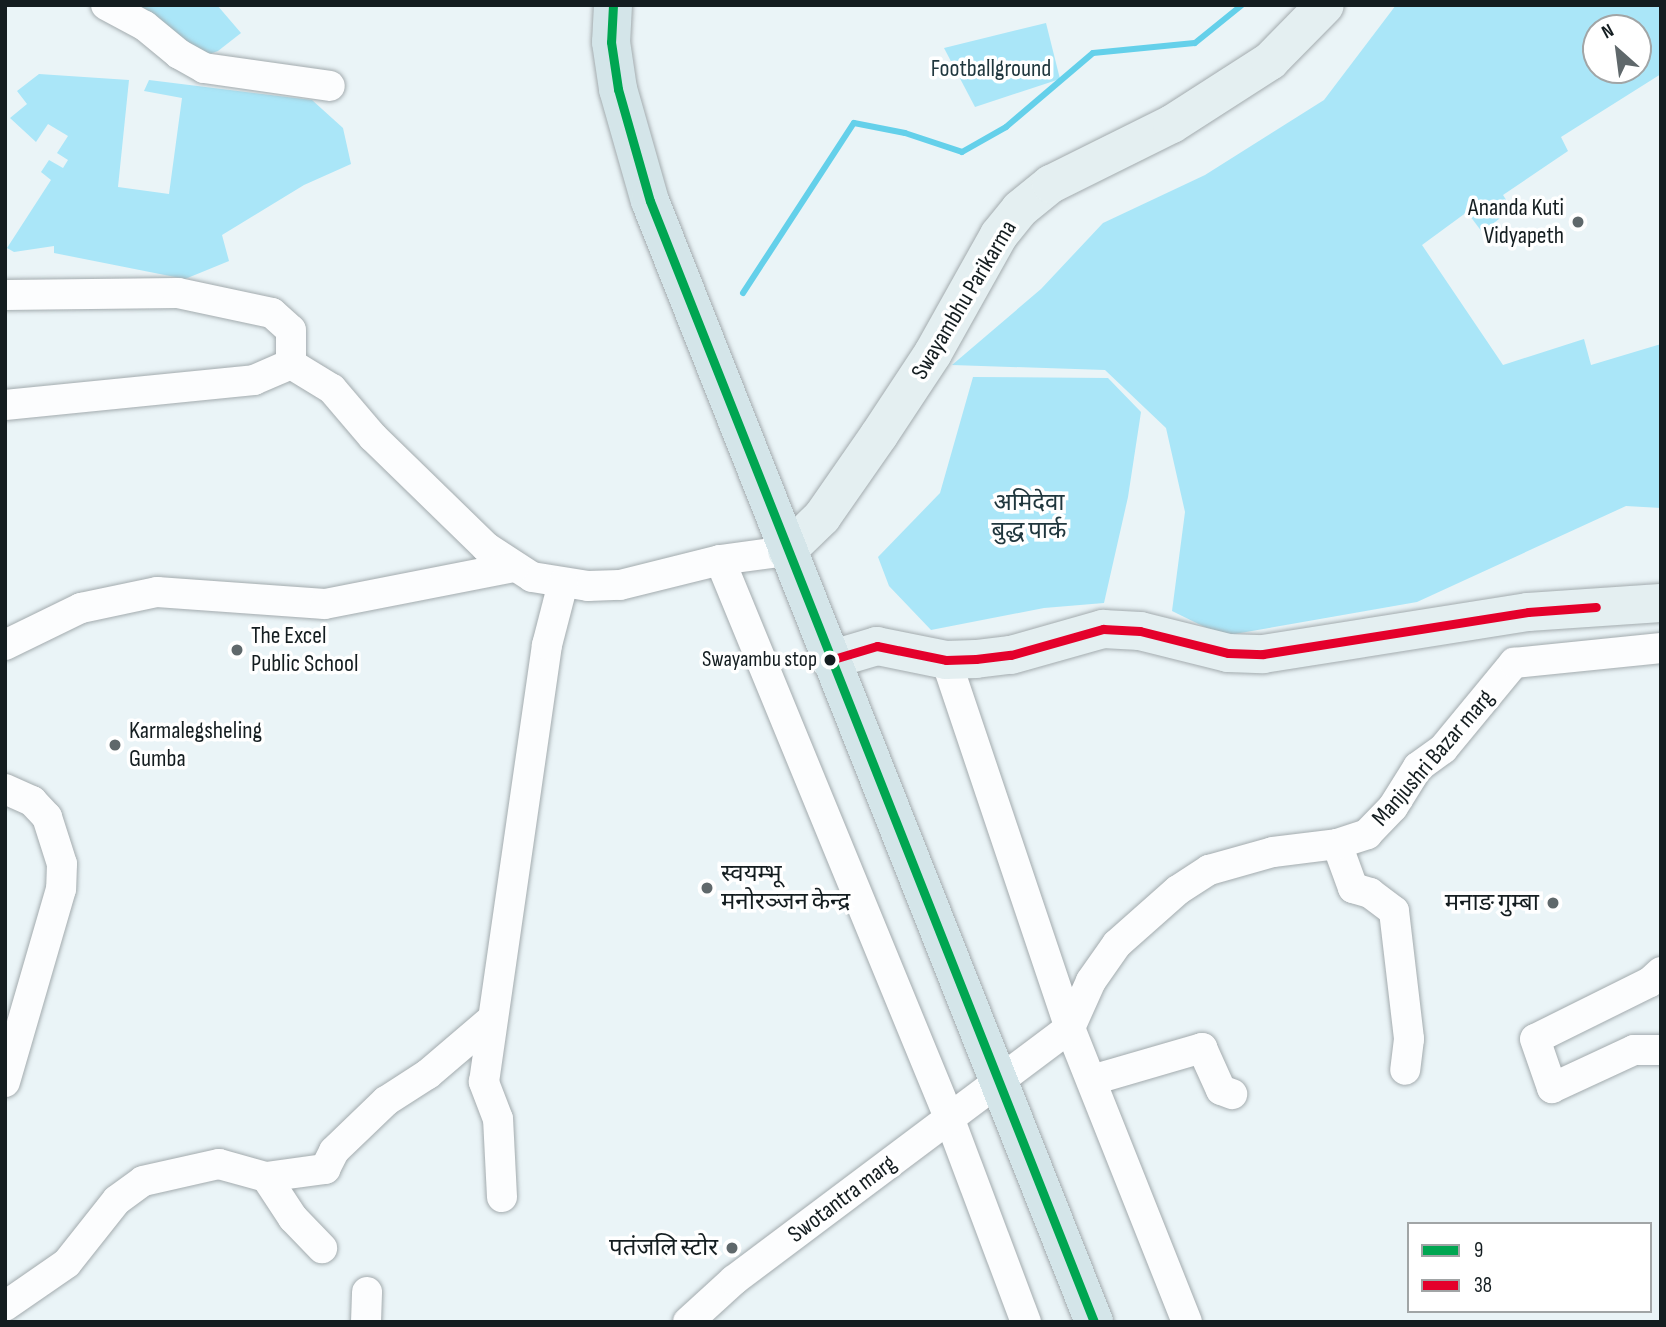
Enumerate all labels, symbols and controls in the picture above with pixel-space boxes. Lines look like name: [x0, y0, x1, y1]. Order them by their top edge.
north arrow: [1582, 14, 1652, 84]
text: N: [1598, 19, 1618, 44]
park label: Footballground: [931, 55, 1051, 83]
place label: Ananda Kuti Vidyapeth: [1468, 194, 1564, 250]
marker: Ananda Kuti Vidyapeth: [1570, 214, 1586, 230]
street label: Swayambhu Parikarma: [905, 215, 1023, 385]
park label: अमिदेवा बुद्ध पार्क: [992, 489, 1066, 545]
place label: The Excel Public School: [251, 622, 358, 678]
marker: The Excel Public School: [229, 642, 245, 658]
place label: Swayambu stop: [702, 647, 817, 673]
marker: Swayambu stop: [823, 653, 837, 667]
street label: Manjushri Bazar marg: [1366, 684, 1500, 832]
place label: Karmalegsheling Gumba: [129, 717, 262, 773]
marker: Karmalegsheling Gumba: [107, 737, 123, 753]
place label: स्वयम्भू मनोरञ्जन केन्द्र: [721, 860, 850, 916]
marker: स्वयम्भू मनोरञ्जन केन्द्र: [699, 880, 715, 896]
place label: मनाङ गुम्बा: [1445, 889, 1539, 917]
marker: मनाङ गुम्बा: [1545, 895, 1561, 911]
street label: Swotantra marg: [782, 1149, 902, 1249]
legend: [1407, 1222, 1652, 1313]
place label: पतंजलि स्टोर: [609, 1234, 718, 1262]
text: 9: [1474, 1238, 1483, 1263]
marker: पतंजलि स्टोर: [724, 1240, 740, 1256]
text: 38: [1474, 1273, 1492, 1298]

